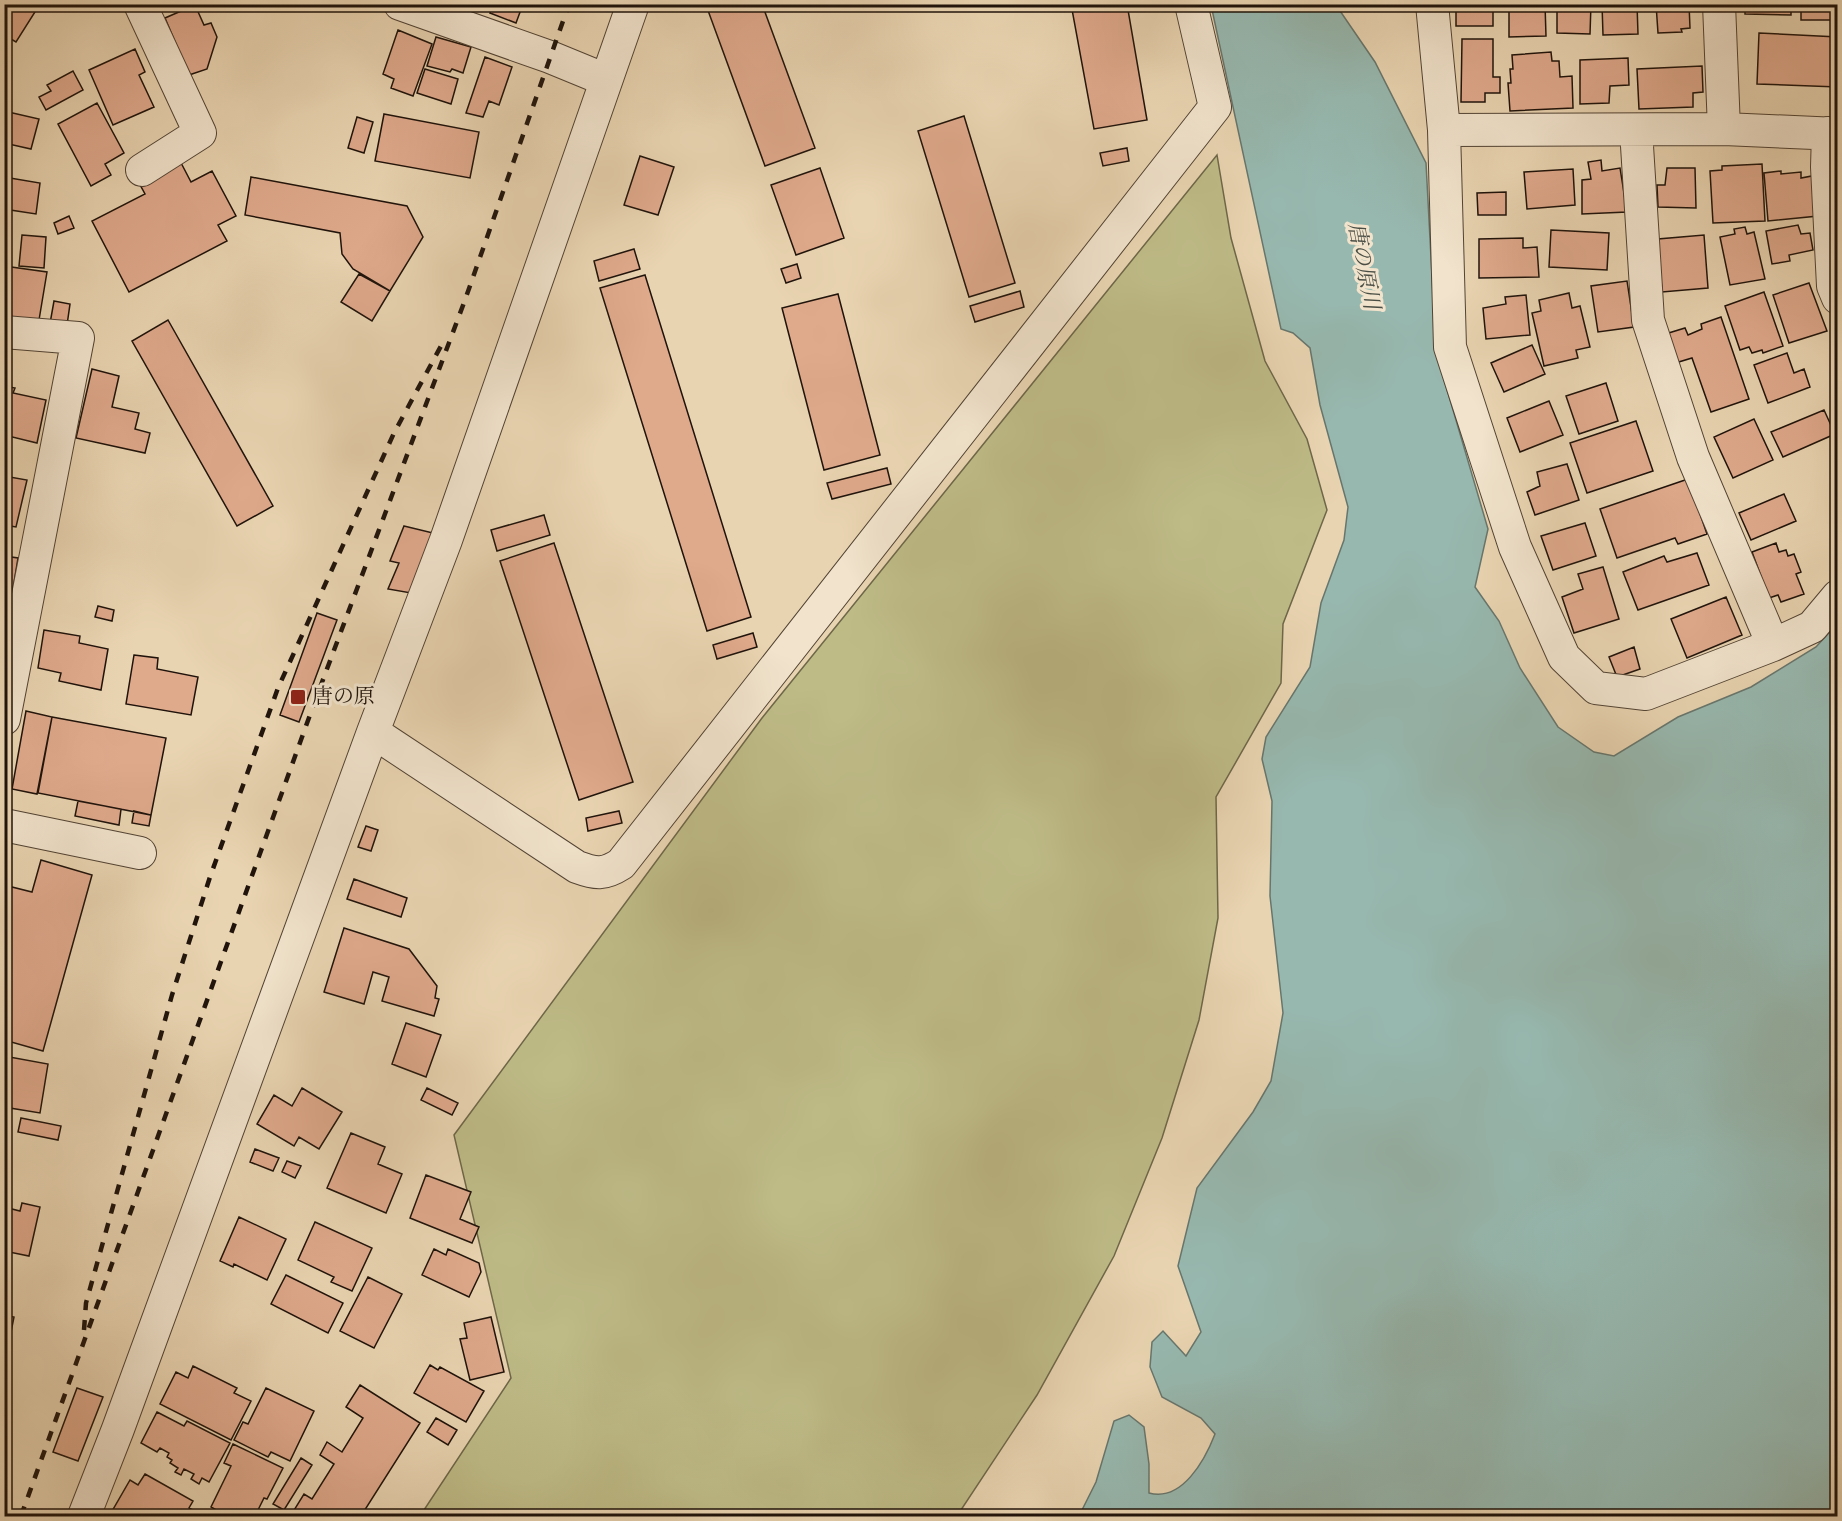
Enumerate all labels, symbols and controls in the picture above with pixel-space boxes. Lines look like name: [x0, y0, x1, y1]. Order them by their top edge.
water label: 唐の原川: [1344, 220, 1385, 313]
place label: 唐の原: [312, 685, 375, 708]
marker: 唐の原: [289, 688, 307, 706]

